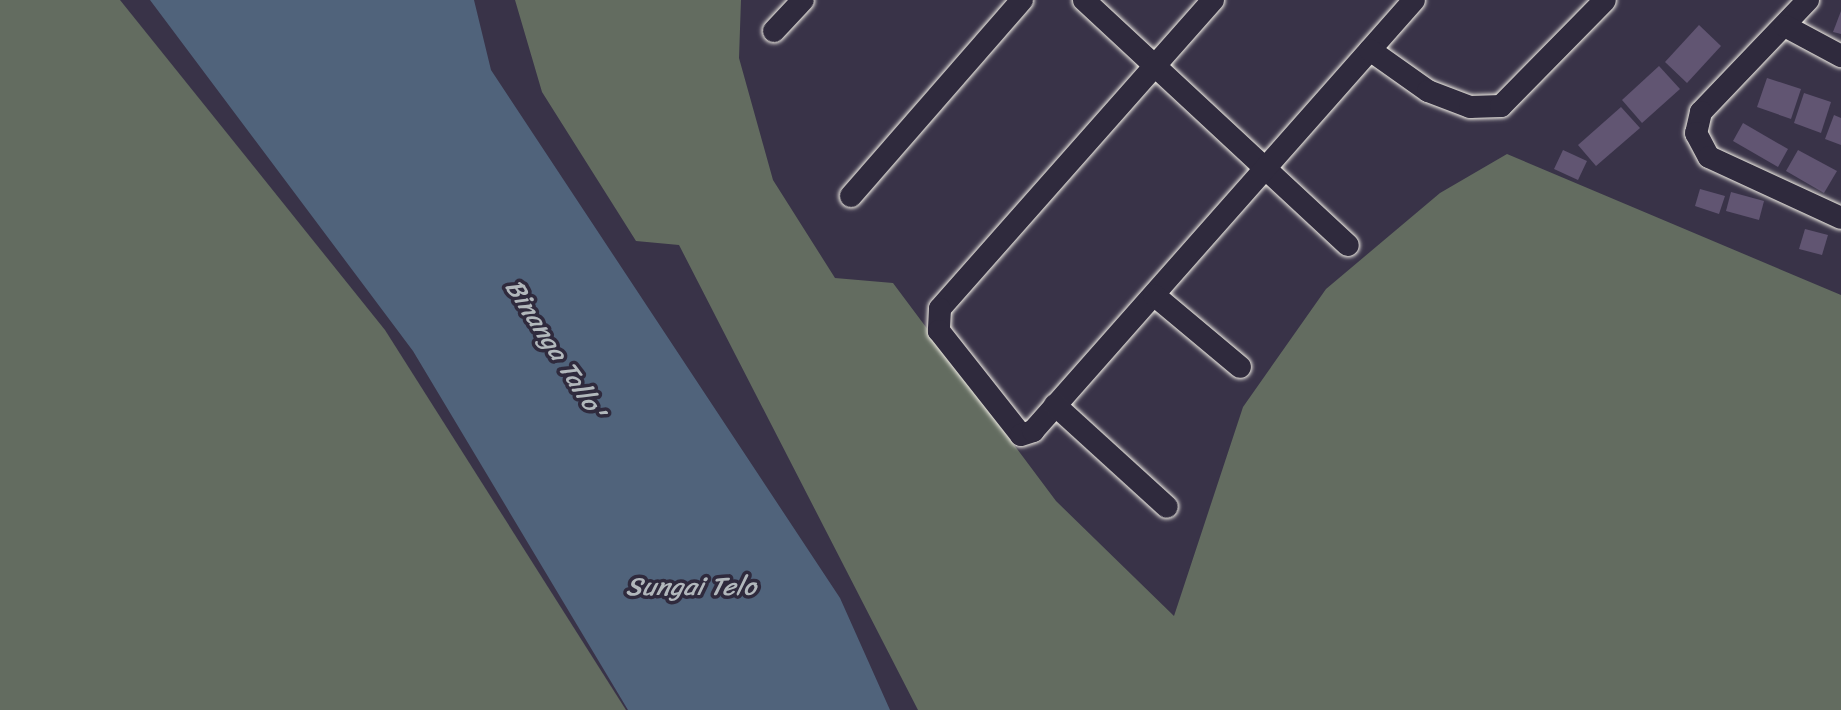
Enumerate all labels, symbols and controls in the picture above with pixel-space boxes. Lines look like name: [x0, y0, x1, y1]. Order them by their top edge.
water label: Binanga Tallo': [498, 273, 612, 425]
water label: Sungai Telo: [626, 571, 756, 603]

